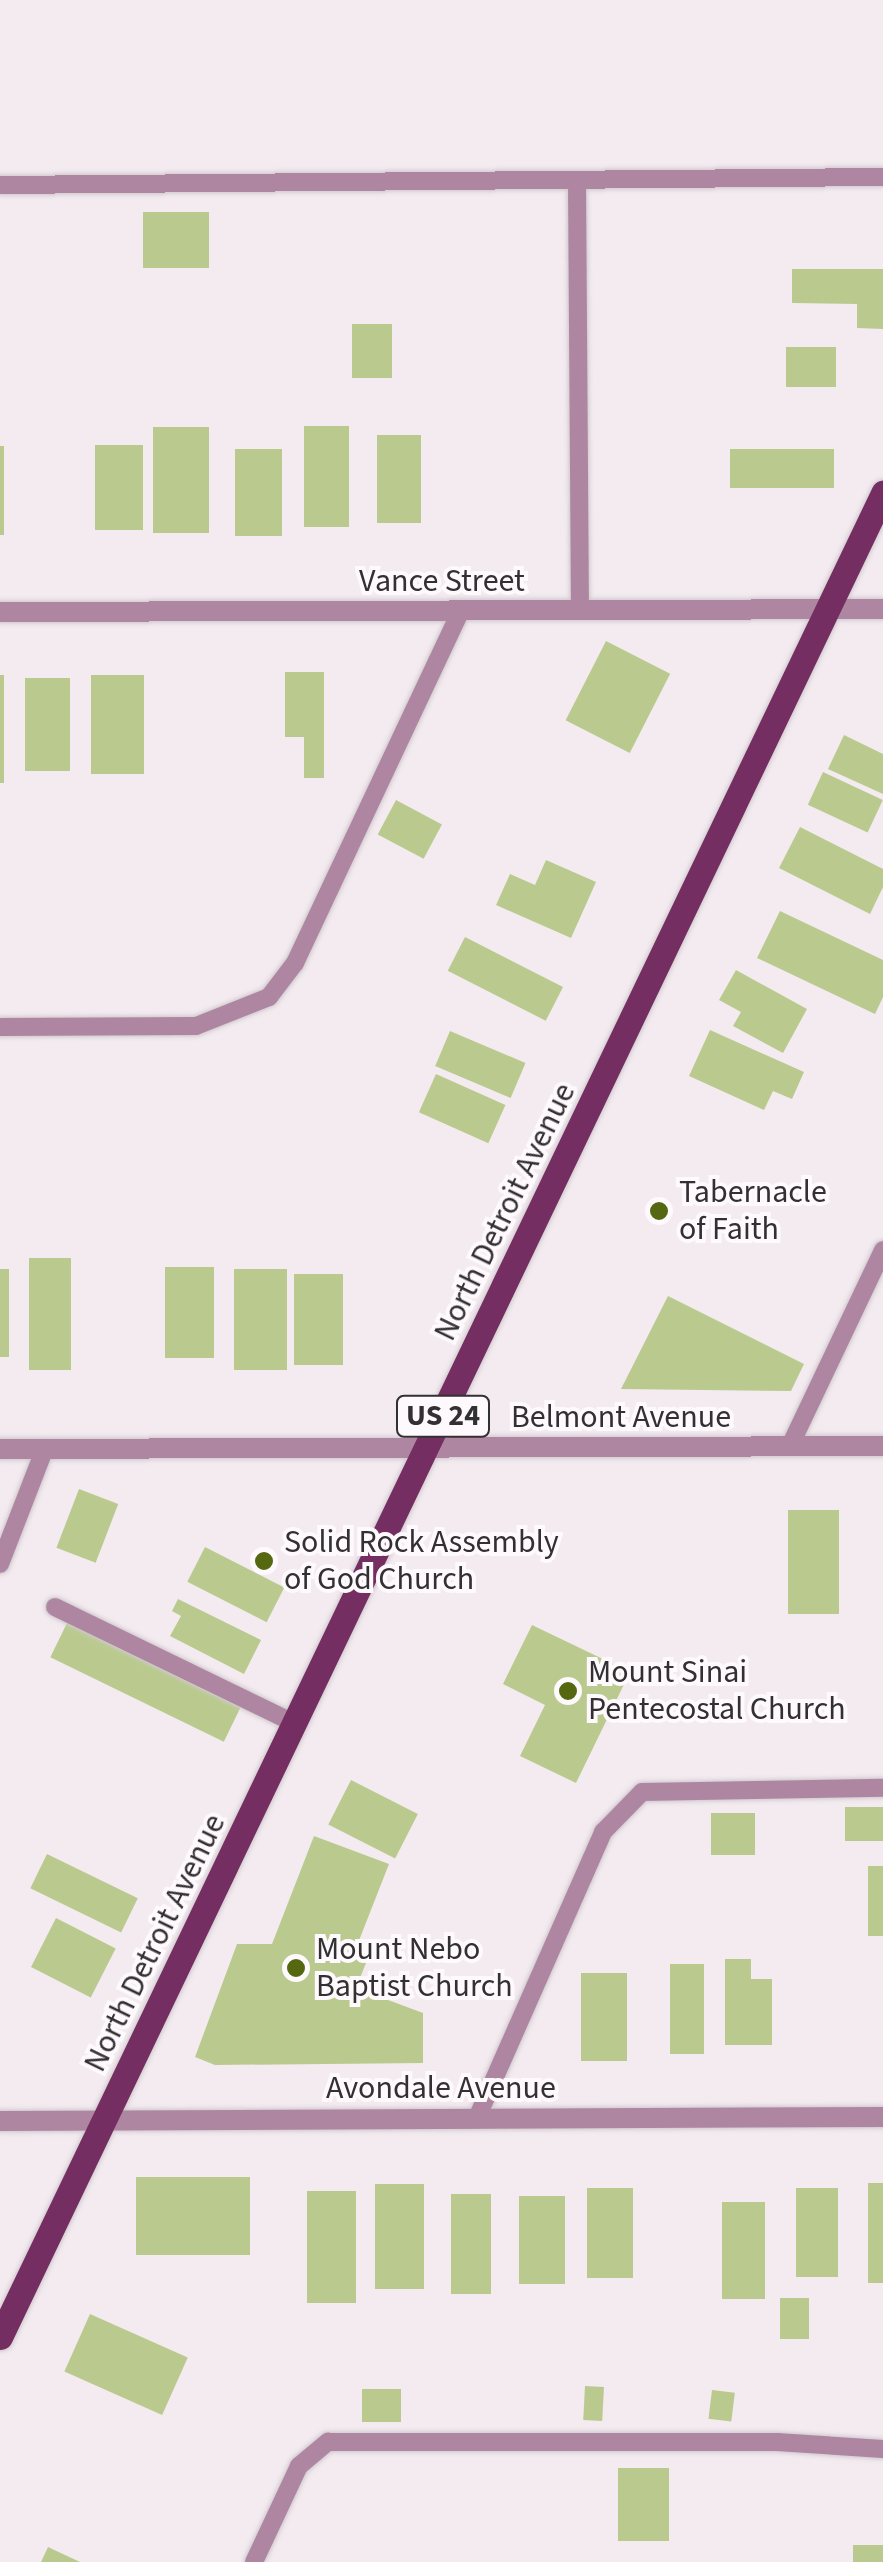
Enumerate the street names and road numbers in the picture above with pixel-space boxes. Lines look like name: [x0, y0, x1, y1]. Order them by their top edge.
street label: Vance Street: [359, 562, 525, 600]
street label: North Detroit Avenue: [426, 1077, 584, 1347]
road number: US 24: [396, 1391, 490, 1441]
street label: Belmont Avenue: [511, 1398, 731, 1436]
street label: North Detroit Avenue: [76, 1808, 234, 2078]
street label: Avondale Avenue: [326, 2069, 556, 2107]

